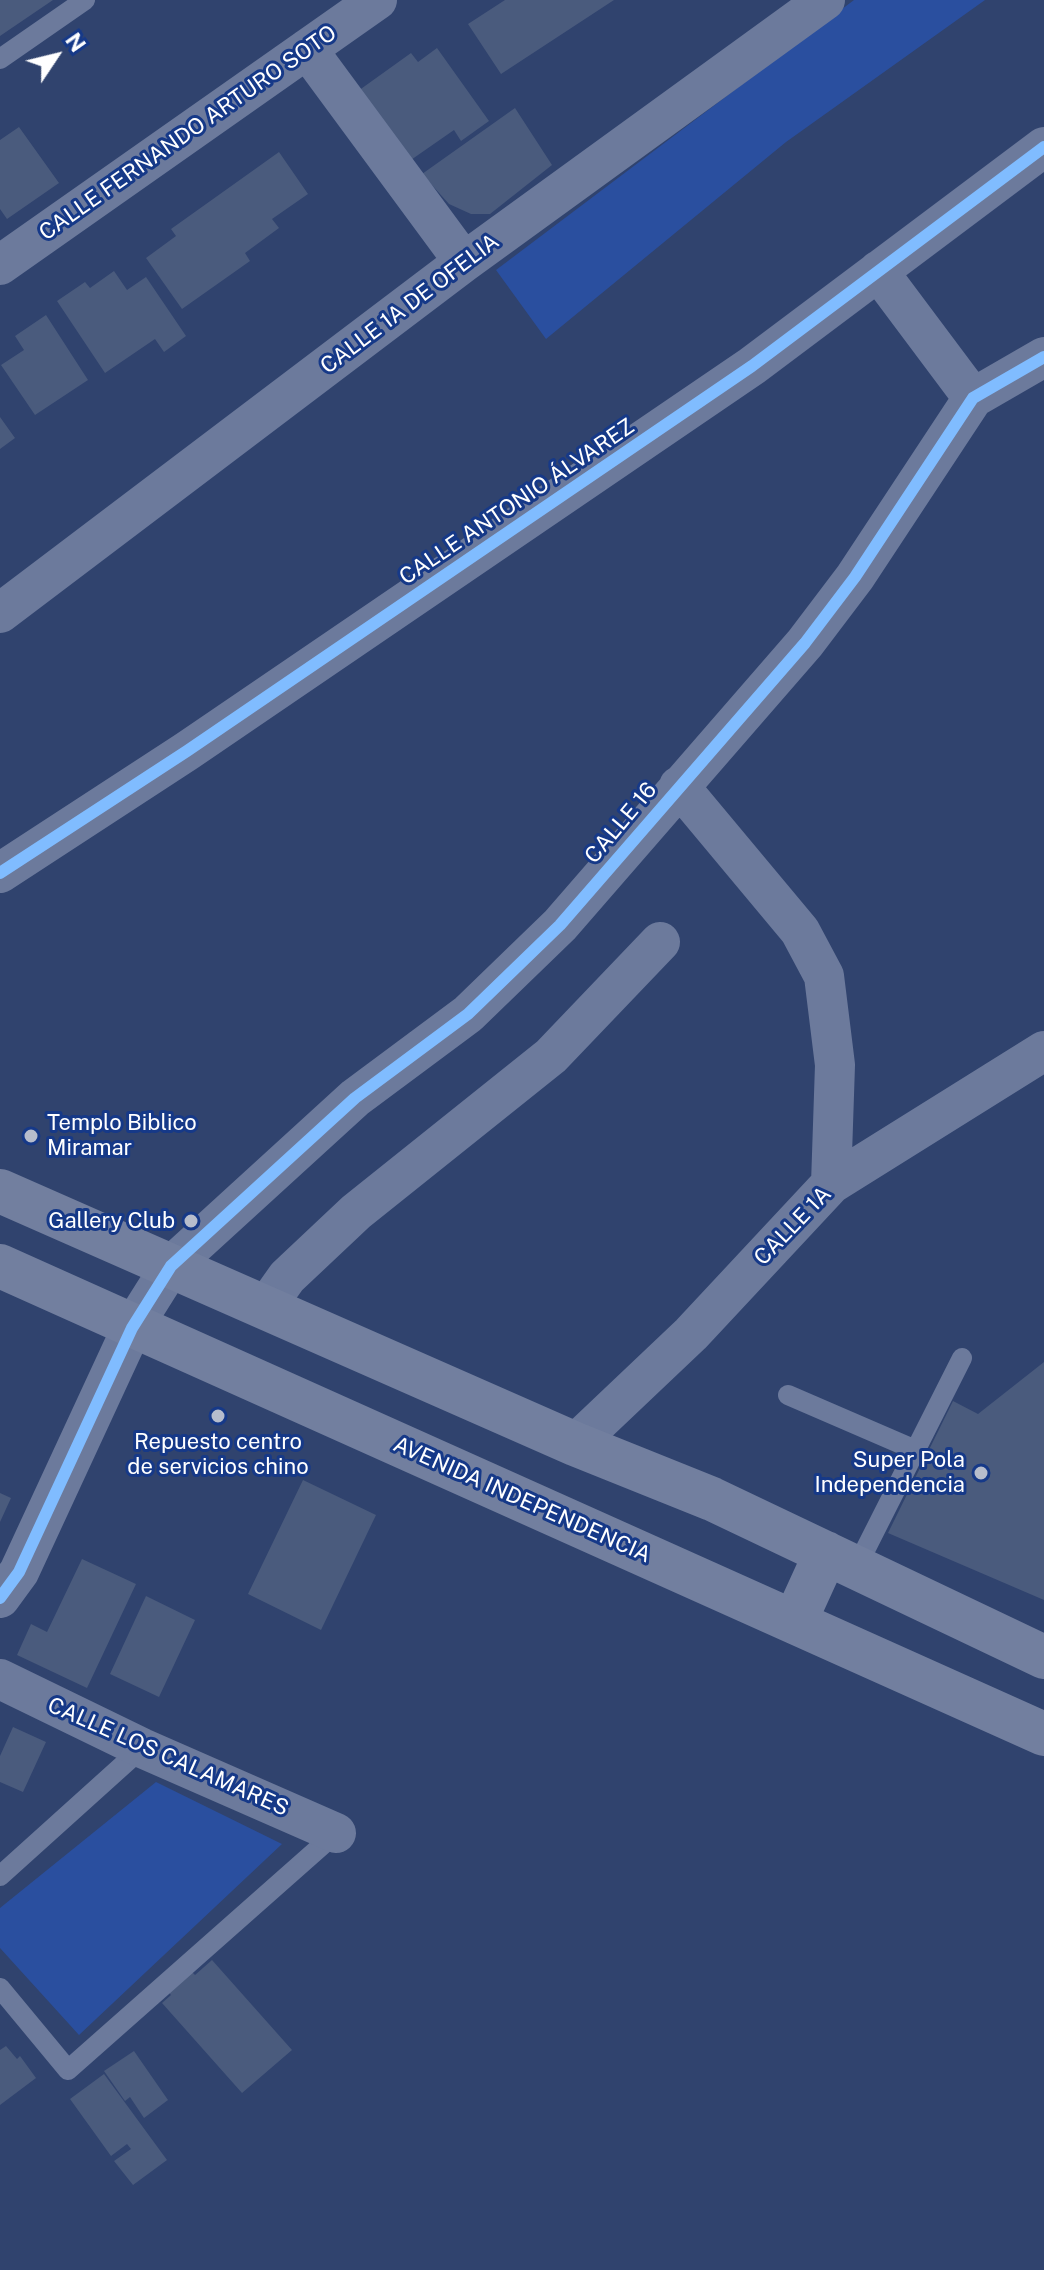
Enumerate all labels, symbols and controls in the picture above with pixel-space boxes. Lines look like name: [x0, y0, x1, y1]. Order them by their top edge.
north arrow: [16, 16, 96, 96]
street label: CALLE FERNANDO ARTURO SOTO: [34, 20, 342, 246]
street label: CALLE 1A DE OFELIA: [316, 228, 504, 380]
street label: CALLE ANTONIO ÁLVAREZ: [394, 413, 640, 591]
street label: CALLE 16: [580, 777, 662, 869]
place label: Templo Biblico Miramar: [47, 1110, 197, 1162]
marker: Templo Biblico Miramar: [22, 1127, 40, 1145]
street label: CALLE 1A: [749, 1181, 837, 1271]
place label: Gallery Club: [48, 1208, 175, 1234]
marker: Gallery Club: [182, 1212, 200, 1230]
marker: Repuesto centro de servicios chino: [209, 1407, 227, 1425]
place label: Repuesto centro de servicios chino: [127, 1429, 309, 1480]
street label: AVENIDA INDEPENDENCIA: [389, 1431, 655, 1569]
place label: Super Pola Independencia: [815, 1447, 965, 1498]
marker: Super Pola Independencia: [972, 1464, 990, 1482]
street label: CALLE LOS CALAMARES: [43, 1692, 293, 1822]

